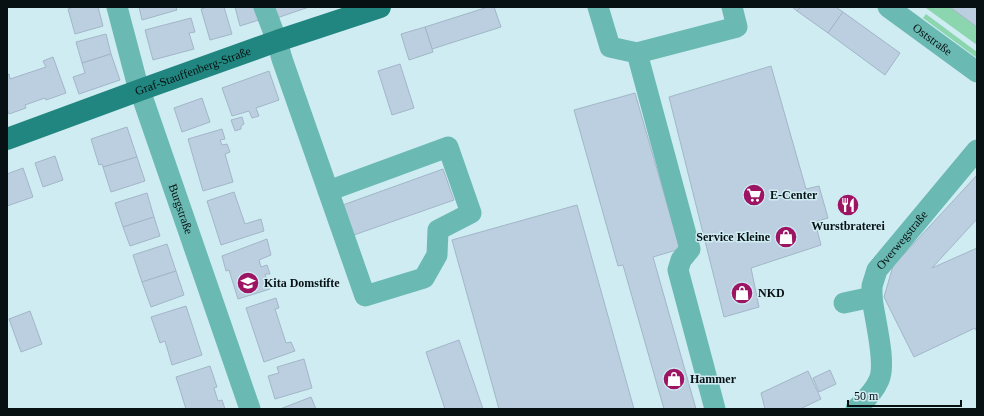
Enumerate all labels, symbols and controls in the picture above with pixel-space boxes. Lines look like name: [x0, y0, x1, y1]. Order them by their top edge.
street label: Oststraße: [910, 20, 955, 58]
street label: Graf-Stauffenberg-Straße: [133, 44, 253, 98]
street label: Burgstraße: [166, 182, 196, 236]
supermarket icon: E-Center: [741, 182, 767, 208]
place label: E-Center: [770, 188, 818, 202]
restaurant icon: Wurstbraterei: [835, 192, 861, 218]
street label: Overwegstraße: [873, 208, 931, 272]
place label: Wurstbraterei: [811, 219, 885, 233]
shop icon: Service Kleine: [773, 224, 799, 250]
place label: Service Kleine: [696, 230, 771, 244]
school or university icon: Kita Domstifte: [235, 270, 261, 296]
place label: Kita Domstifte: [264, 276, 340, 290]
shop icon: NKD: [729, 280, 755, 306]
place label: NKD: [758, 286, 785, 300]
shop icon: Hammer: [661, 366, 687, 392]
place label: Hammer: [690, 372, 737, 386]
scale bar: [848, 382, 961, 408]
text: 50 m: [854, 389, 879, 403]

